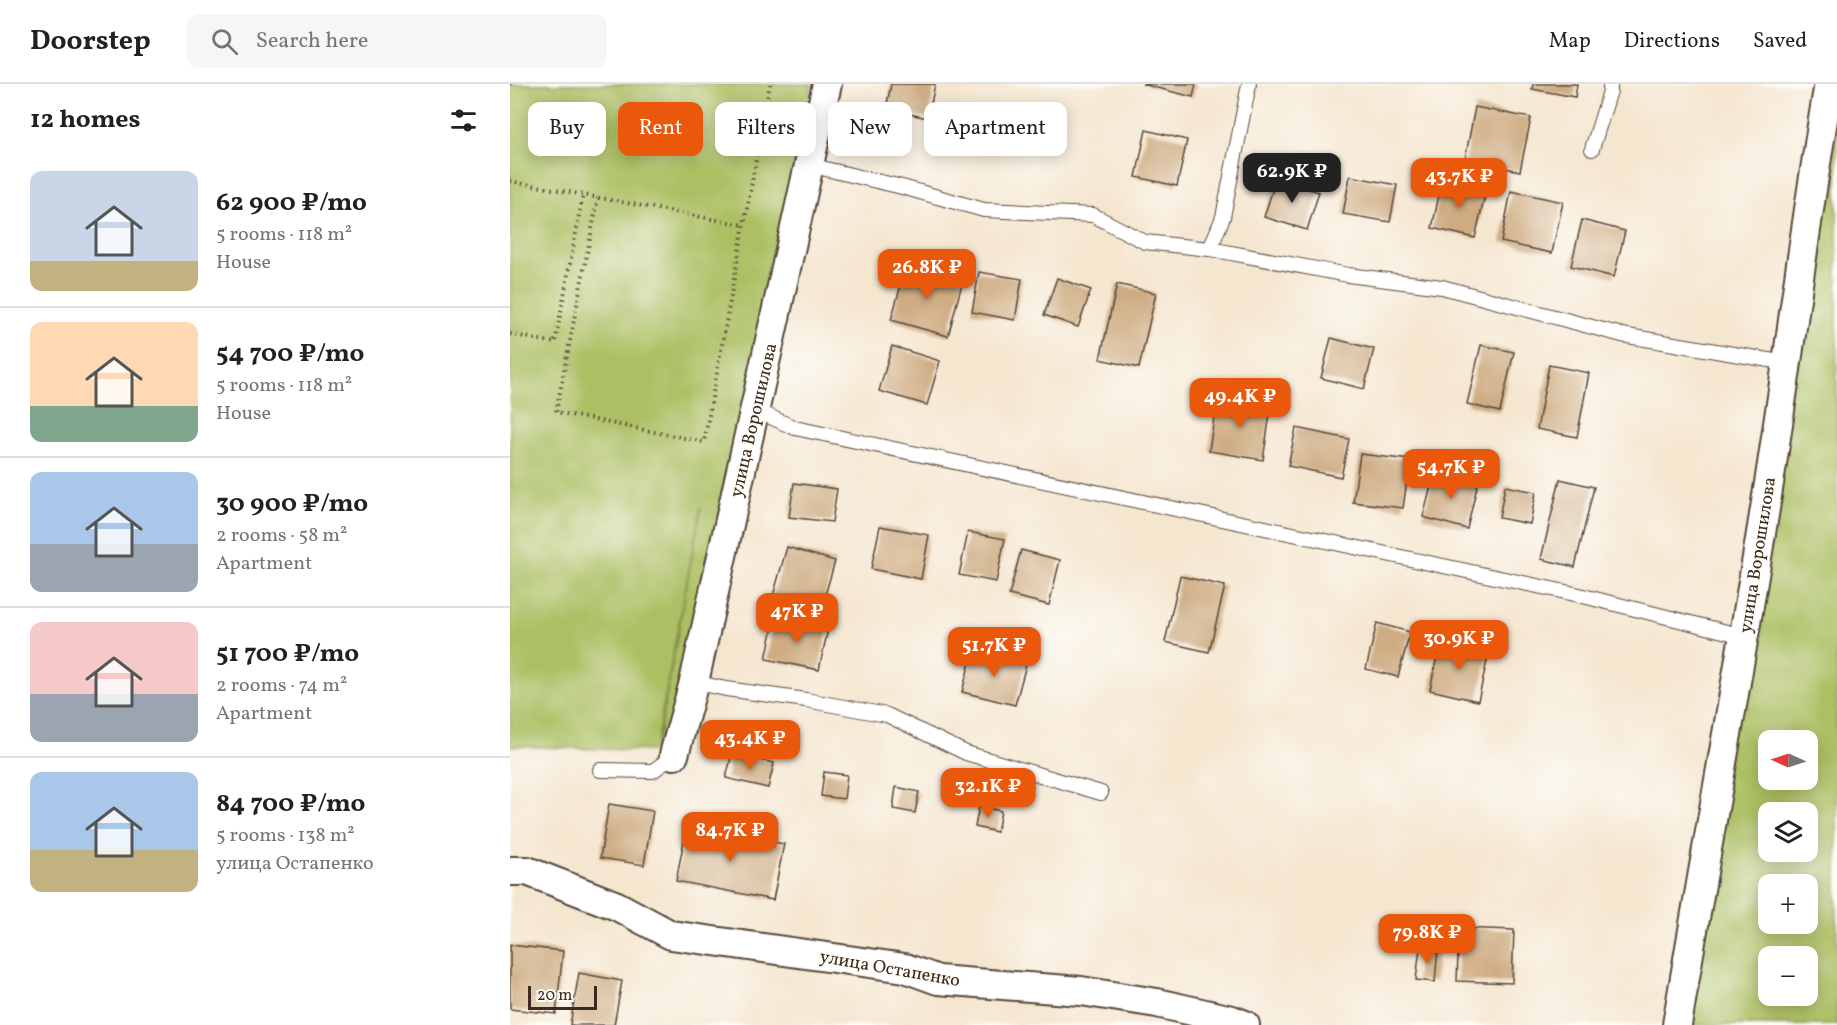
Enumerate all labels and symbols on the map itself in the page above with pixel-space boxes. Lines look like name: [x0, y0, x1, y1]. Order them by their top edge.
pin: 62.9K ₽: [1237, 153, 1347, 204]
pin: 43.7K ₽: [1404, 158, 1514, 209]
pin: 26.8K ₽: [872, 249, 982, 300]
street label: улица Ворошилова: [725, 341, 784, 500]
pin: 49.4K ₽: [1185, 378, 1295, 429]
pin: 54.7K ₽: [1396, 449, 1506, 500]
street label: улица Ворошилова: [1734, 475, 1783, 635]
pin: 47K ₽: [755, 593, 839, 644]
pin: 30.9K ₽: [1404, 620, 1514, 671]
pin: 51.7K ₽: [939, 627, 1049, 678]
pin: 43.4K ₽: [695, 720, 805, 771]
north arrow: [1758, 730, 1818, 790]
pin: 32.1K ₽: [933, 768, 1043, 819]
pin: 84.7K ₽: [675, 812, 785, 863]
pin: 79.8K ₽: [1372, 914, 1482, 965]
street label: улица Остапенко: [818, 945, 962, 994]
scale bar: [528, 983, 597, 1010]

